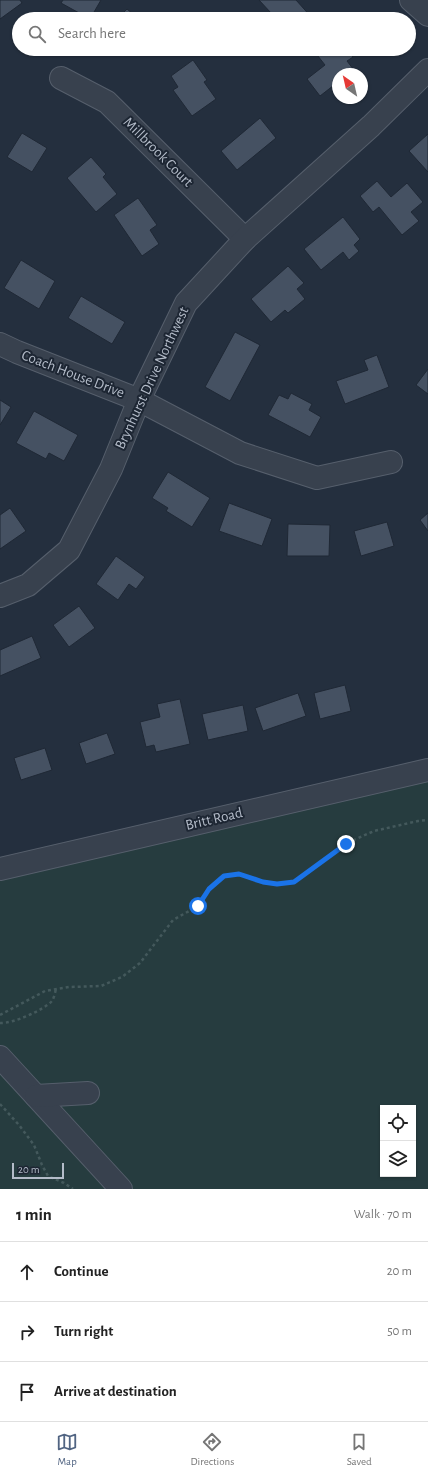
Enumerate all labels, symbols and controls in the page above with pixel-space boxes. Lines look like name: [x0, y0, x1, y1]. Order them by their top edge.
search box: [12, 12, 416, 56]
icon: search: [26, 23, 48, 45]
text: Search here: [58, 26, 126, 41]
north arrow: [332, 68, 368, 104]
street label: Millbrook Court: [120, 114, 196, 190]
street label: Brynhurst Drive Northwest: [112, 304, 192, 451]
street label: Coach House Drive: [19, 347, 127, 401]
street label: Britt Road: [184, 805, 244, 833]
route end: [337, 835, 355, 853]
route start: [189, 897, 207, 915]
map controls: [380, 1105, 416, 1177]
button: locate: [380, 1105, 416, 1141]
button: layers: [380, 1141, 416, 1177]
scale bar: [12, 1161, 64, 1180]
text: 20 m: [18, 1164, 39, 1175]
text: 1 min: [16, 1206, 52, 1223]
text: Walk · 70 m: [354, 1208, 412, 1221]
icon: ahead: [16, 1261, 38, 1283]
text: Continue: [54, 1264, 109, 1279]
text: 20 m: [387, 1265, 412, 1278]
icon: right: [16, 1321, 38, 1343]
text: Turn right: [54, 1324, 113, 1339]
text: 50 m: [387, 1325, 412, 1338]
icon: arrive: [16, 1381, 38, 1403]
text: Arrive at destination: [54, 1384, 177, 1399]
tab: Map: [56, 1431, 78, 1468]
tab: Directions: [190, 1431, 234, 1468]
tab: Saved: [347, 1431, 372, 1468]

